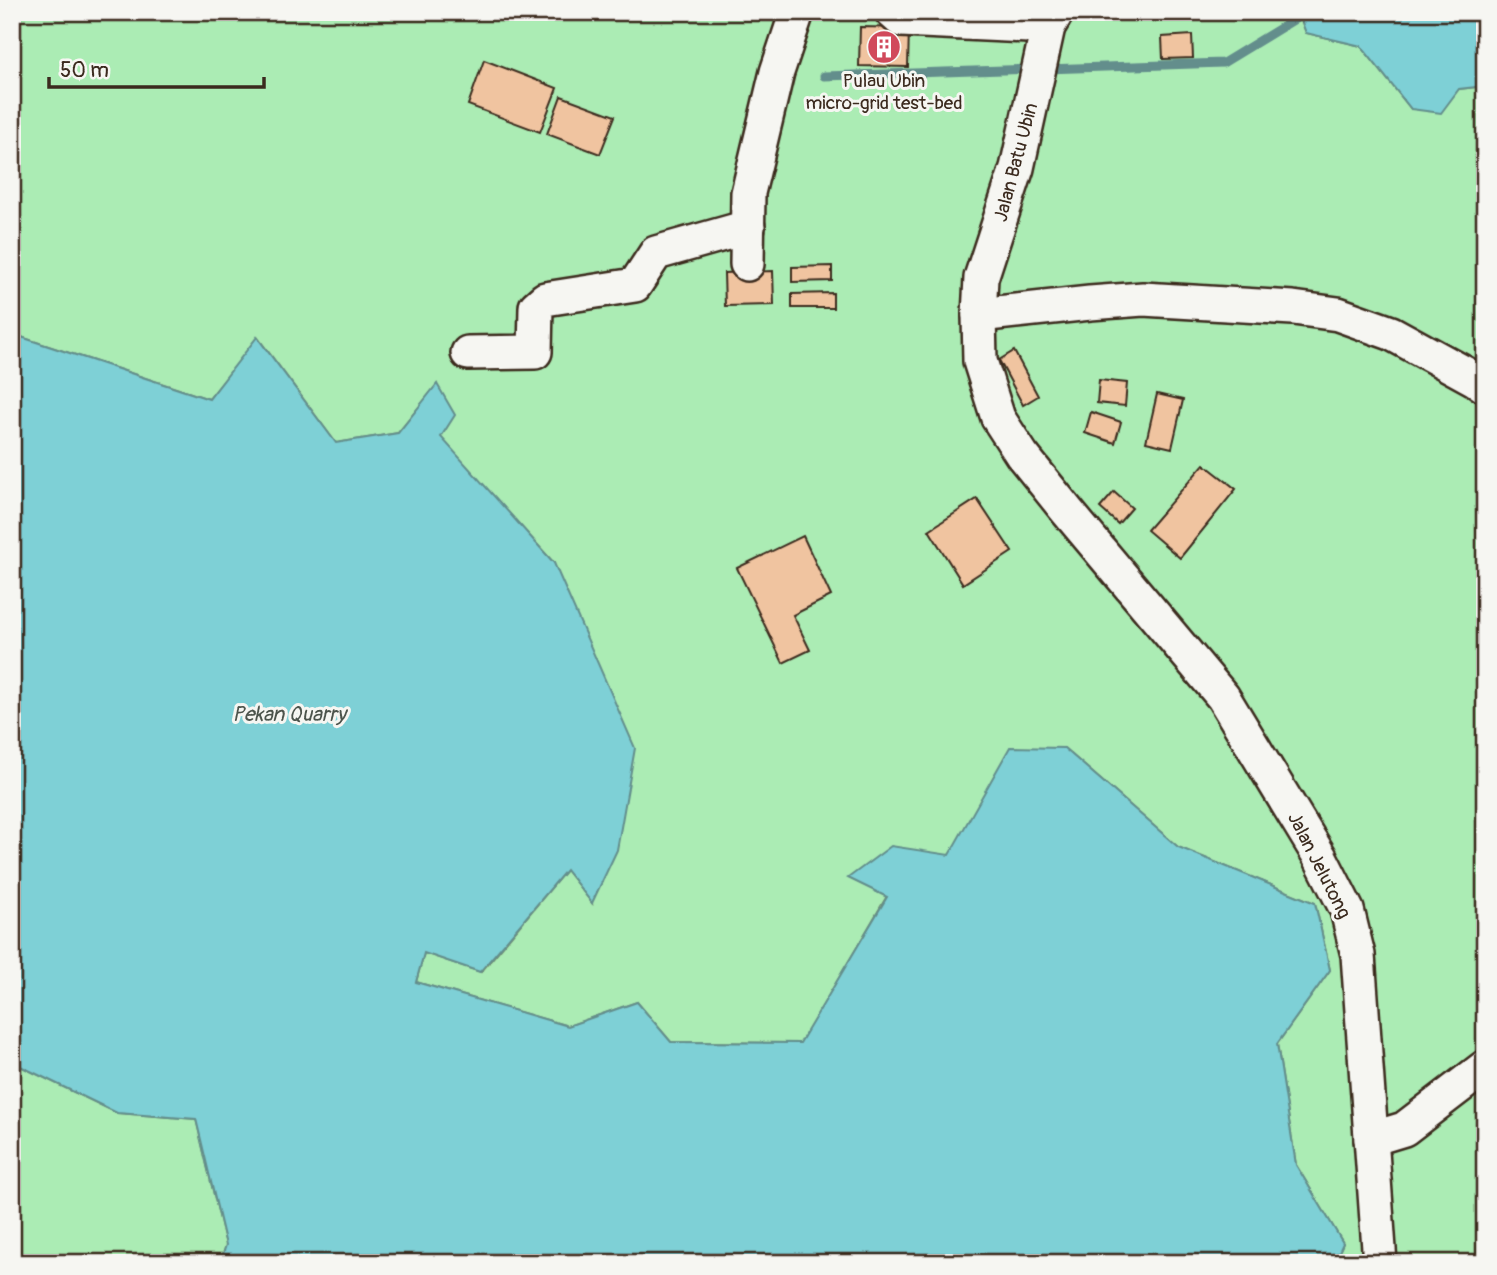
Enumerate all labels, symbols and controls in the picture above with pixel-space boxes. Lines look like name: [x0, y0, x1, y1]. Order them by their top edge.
building icon: Pulau Ubin micro-grid test-bed: [865, 28, 903, 66]
scale bar: [49, 46, 264, 90]
text: 50 m: [60, 57, 109, 84]
place label: Pulau Ubin micro-grid test-bed: [805, 69, 963, 115]
street label: Jalan Batu Ubin: [989, 100, 1043, 224]
water label: Pekan Quarry: [232, 701, 349, 728]
street label: Jalan Jelutong: [1282, 808, 1356, 923]

